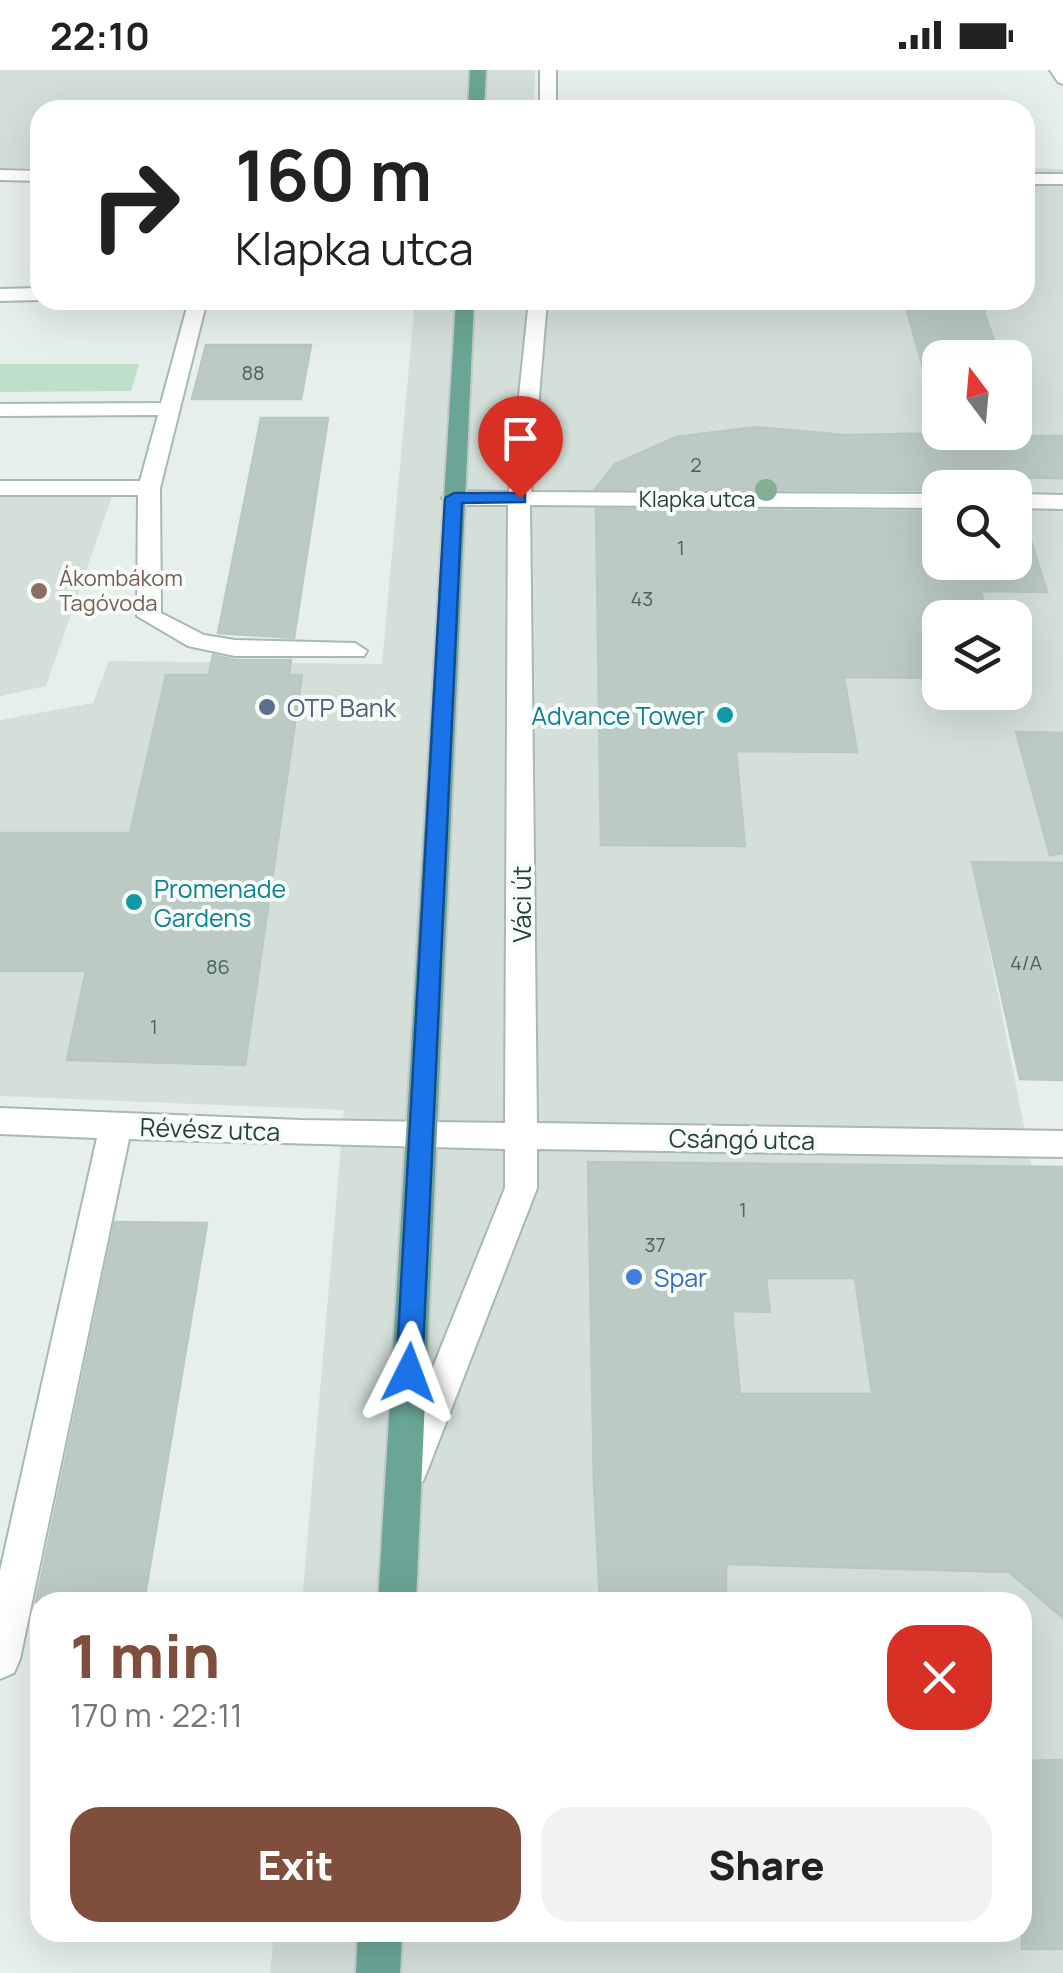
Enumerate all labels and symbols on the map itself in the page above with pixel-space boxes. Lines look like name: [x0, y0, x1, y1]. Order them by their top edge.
north arrow: [922, 340, 1032, 450]
house number: 88: [241, 359, 265, 386]
pin: [478, 396, 563, 499]
house number: 2: [690, 451, 702, 478]
street label: Klapka utca: [639, 484, 755, 514]
house number: 1: [677, 534, 685, 561]
place label: Ákombákom Tagóvoda: [59, 563, 183, 618]
marker: Ákombákom Tagóvoda: [28, 580, 50, 602]
house number: 43: [631, 585, 653, 612]
place label: OTP Bank: [287, 690, 397, 725]
marker: OTP Bank: [256, 696, 278, 718]
place label: Advance Tower: [531, 698, 705, 733]
marker: Advance Tower: [714, 704, 736, 726]
street label: Váci út: [504, 865, 539, 943]
place label: Promenade Gardens: [154, 871, 286, 935]
marker: Promenade Gardens: [123, 891, 145, 913]
house number: 4/A: [1010, 949, 1042, 976]
house number: 86: [206, 953, 230, 980]
house number: 1: [150, 1013, 158, 1040]
street label: Révész utca: [139, 1109, 281, 1149]
street label: Csángó utca: [669, 1120, 815, 1158]
house number: 1: [739, 1196, 747, 1223]
house number: 37: [644, 1231, 666, 1258]
place label: Spar: [654, 1260, 707, 1295]
marker: Spar: [623, 1266, 645, 1288]
position arrow: [357, 1321, 461, 1425]

